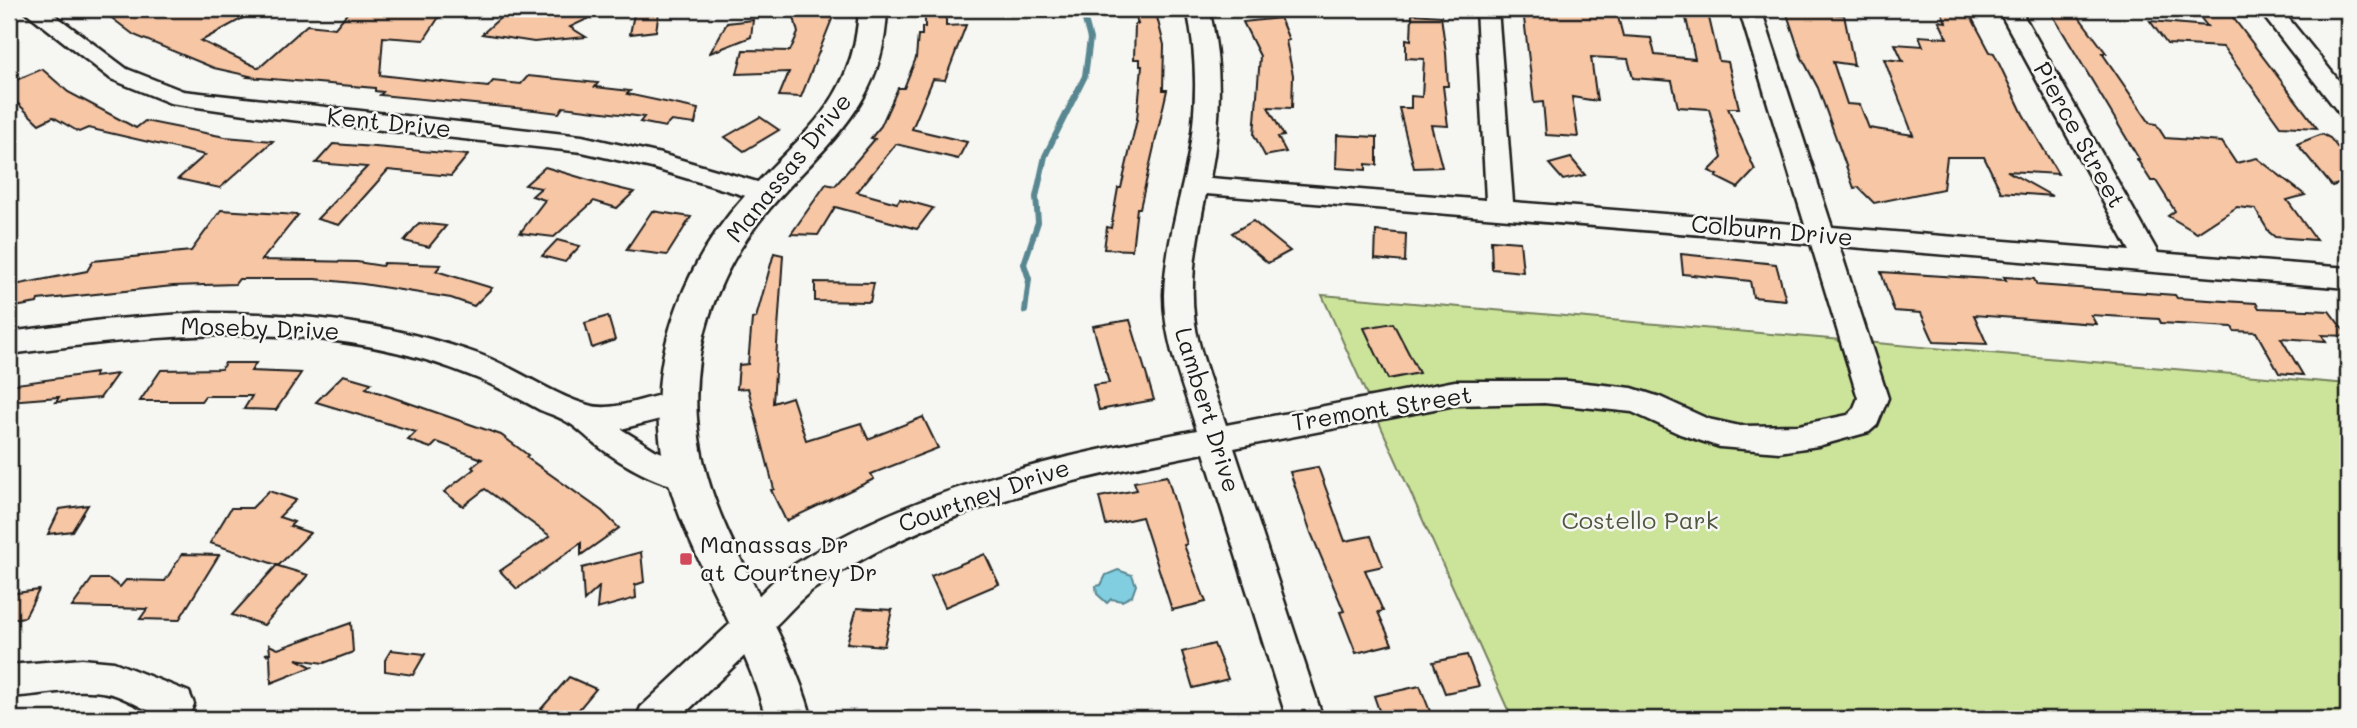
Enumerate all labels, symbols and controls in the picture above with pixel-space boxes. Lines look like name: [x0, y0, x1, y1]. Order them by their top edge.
street label: Pierce Street: [2027, 56, 2133, 213]
street label: Manassas Drive: [718, 86, 858, 248]
street label: Kent Drive: [326, 100, 453, 143]
street label: Colburn Drive: [1690, 207, 1854, 252]
street label: Moseby Drive: [180, 309, 340, 346]
street label: Lambert Drive: [1169, 323, 1248, 496]
street label: Tremont Street: [1290, 378, 1474, 437]
street label: Courtney Drive: [894, 451, 1073, 538]
park label: Costello Park: [1562, 504, 1718, 535]
place label: Manassas Dr at Courtney Dr: [700, 528, 877, 587]
marker: Manassas Dr at Courtney Dr: [678, 551, 694, 567]

